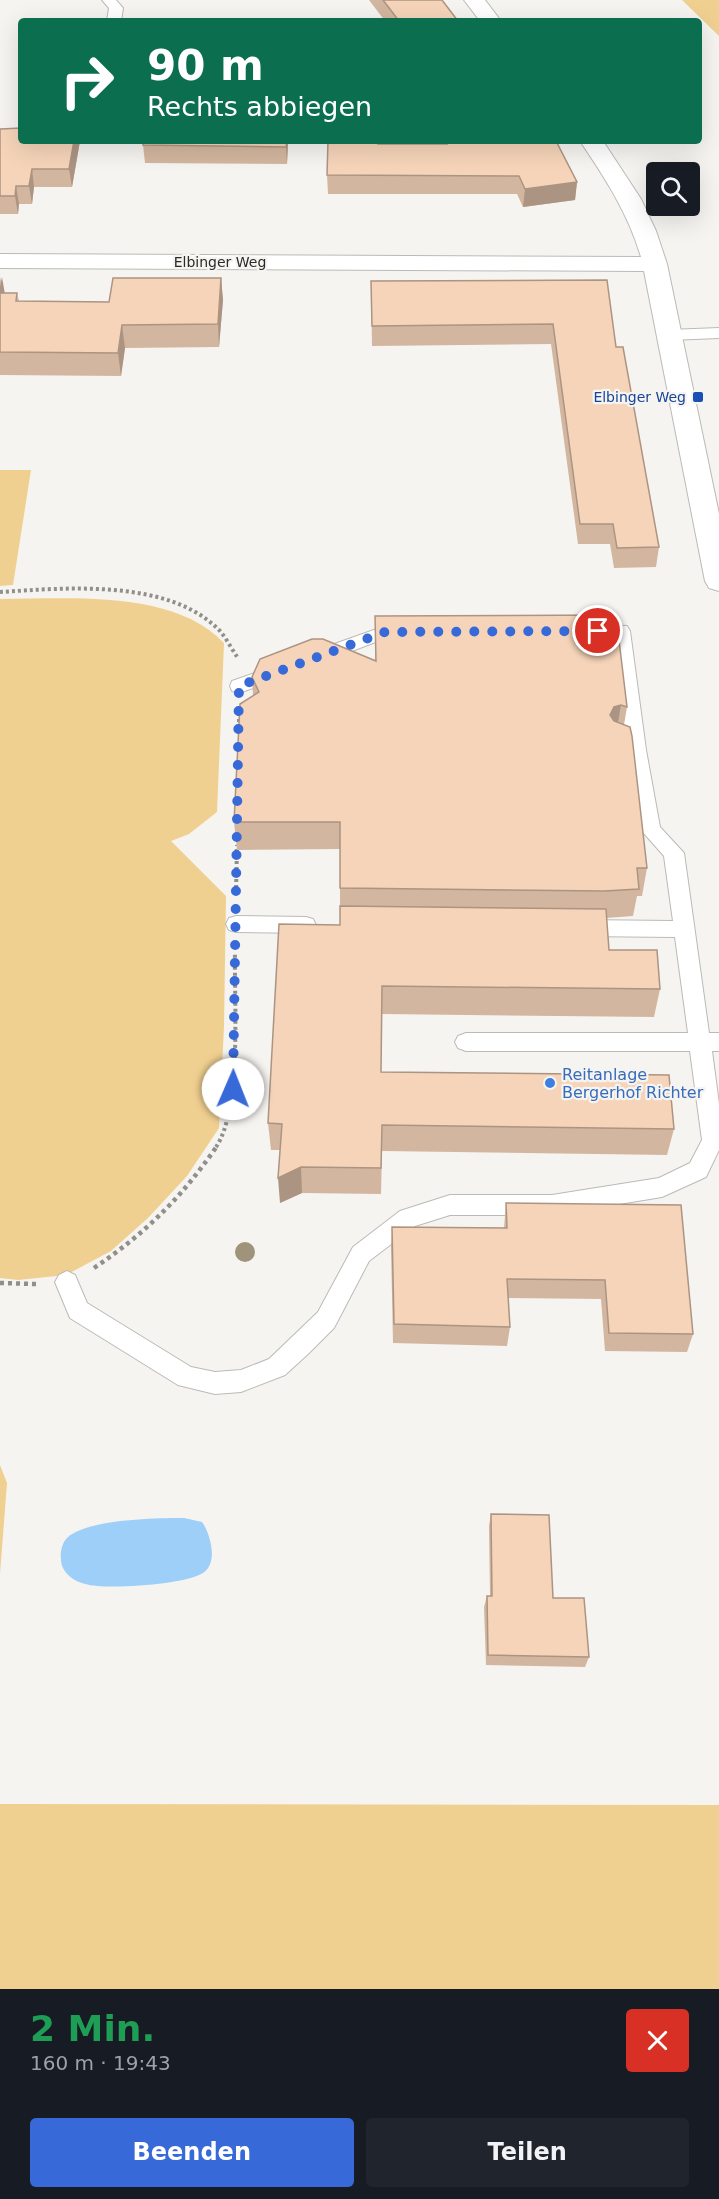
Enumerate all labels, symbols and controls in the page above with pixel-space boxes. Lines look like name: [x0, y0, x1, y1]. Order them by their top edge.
text: 90 m: [147, 41, 264, 90]
icon: right: [48, 42, 126, 120]
text: Rechts abbiegen: [147, 91, 372, 122]
map controls: [646, 162, 700, 216]
button: search: [646, 162, 700, 216]
street label: Elbinger Weg: [174, 254, 266, 270]
place label: Elbinger Weg: [593, 389, 686, 405]
marker: Elbinger Weg: [691, 390, 705, 404]
pin: [572, 605, 623, 656]
icon: arrive: [581, 614, 614, 647]
position arrow: [201, 1057, 265, 1121]
place label: Reitanlage Bergerhof Richter: [562, 1065, 704, 1102]
marker: Reitanlage Bergerhof Richter: [543, 1076, 557, 1090]
text: 2 Min.: [30, 2008, 155, 2049]
button: close: [626, 2009, 689, 2072]
text: 160 m · 19:43: [30, 2051, 171, 2075]
button: Beenden: [30, 2118, 354, 2187]
button: Teilen: [366, 2118, 689, 2187]

